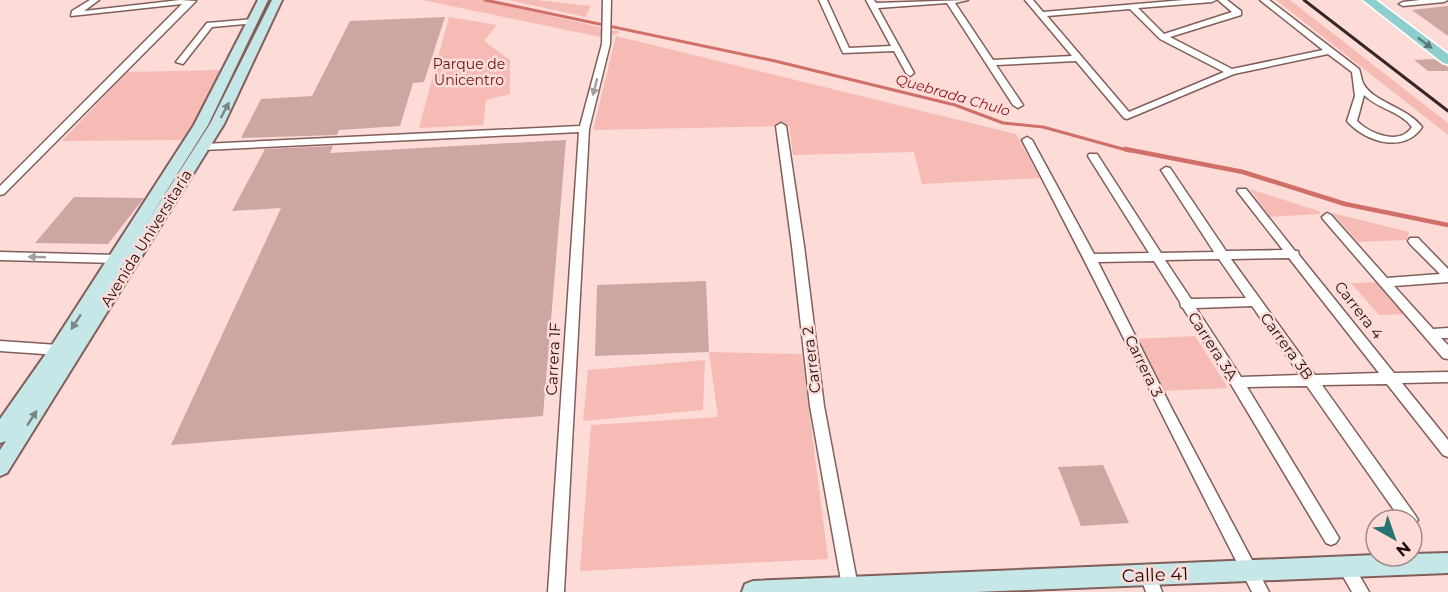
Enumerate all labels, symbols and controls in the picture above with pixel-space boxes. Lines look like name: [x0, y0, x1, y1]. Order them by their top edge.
one-way arrow: [1418, 36, 1433, 48]
park label: Parque de Unicentro: [433, 55, 505, 89]
water label: Quebrada Chulo: [894, 70, 1012, 120]
one-way arrow: [589, 77, 599, 96]
one-way arrow: [220, 102, 230, 119]
street label: Avenida Universitaria: [96, 166, 196, 310]
one-way arrow: [28, 252, 47, 262]
street label: Carrera 4: [1330, 277, 1388, 343]
street label: Carrera 3A: [1184, 308, 1242, 384]
street label: Carrera 3B: [1256, 309, 1318, 383]
one-way arrow: [70, 314, 81, 330]
street label: Carrera 1F: [542, 322, 564, 396]
street label: Carrera 2: [797, 326, 825, 394]
street label: Carrera 3: [1121, 332, 1167, 400]
one-way arrow: [26, 410, 37, 426]
north arrow: [1364, 508, 1424, 568]
text: N: [1392, 538, 1414, 561]
street label: Calle 41: [1121, 563, 1189, 587]

